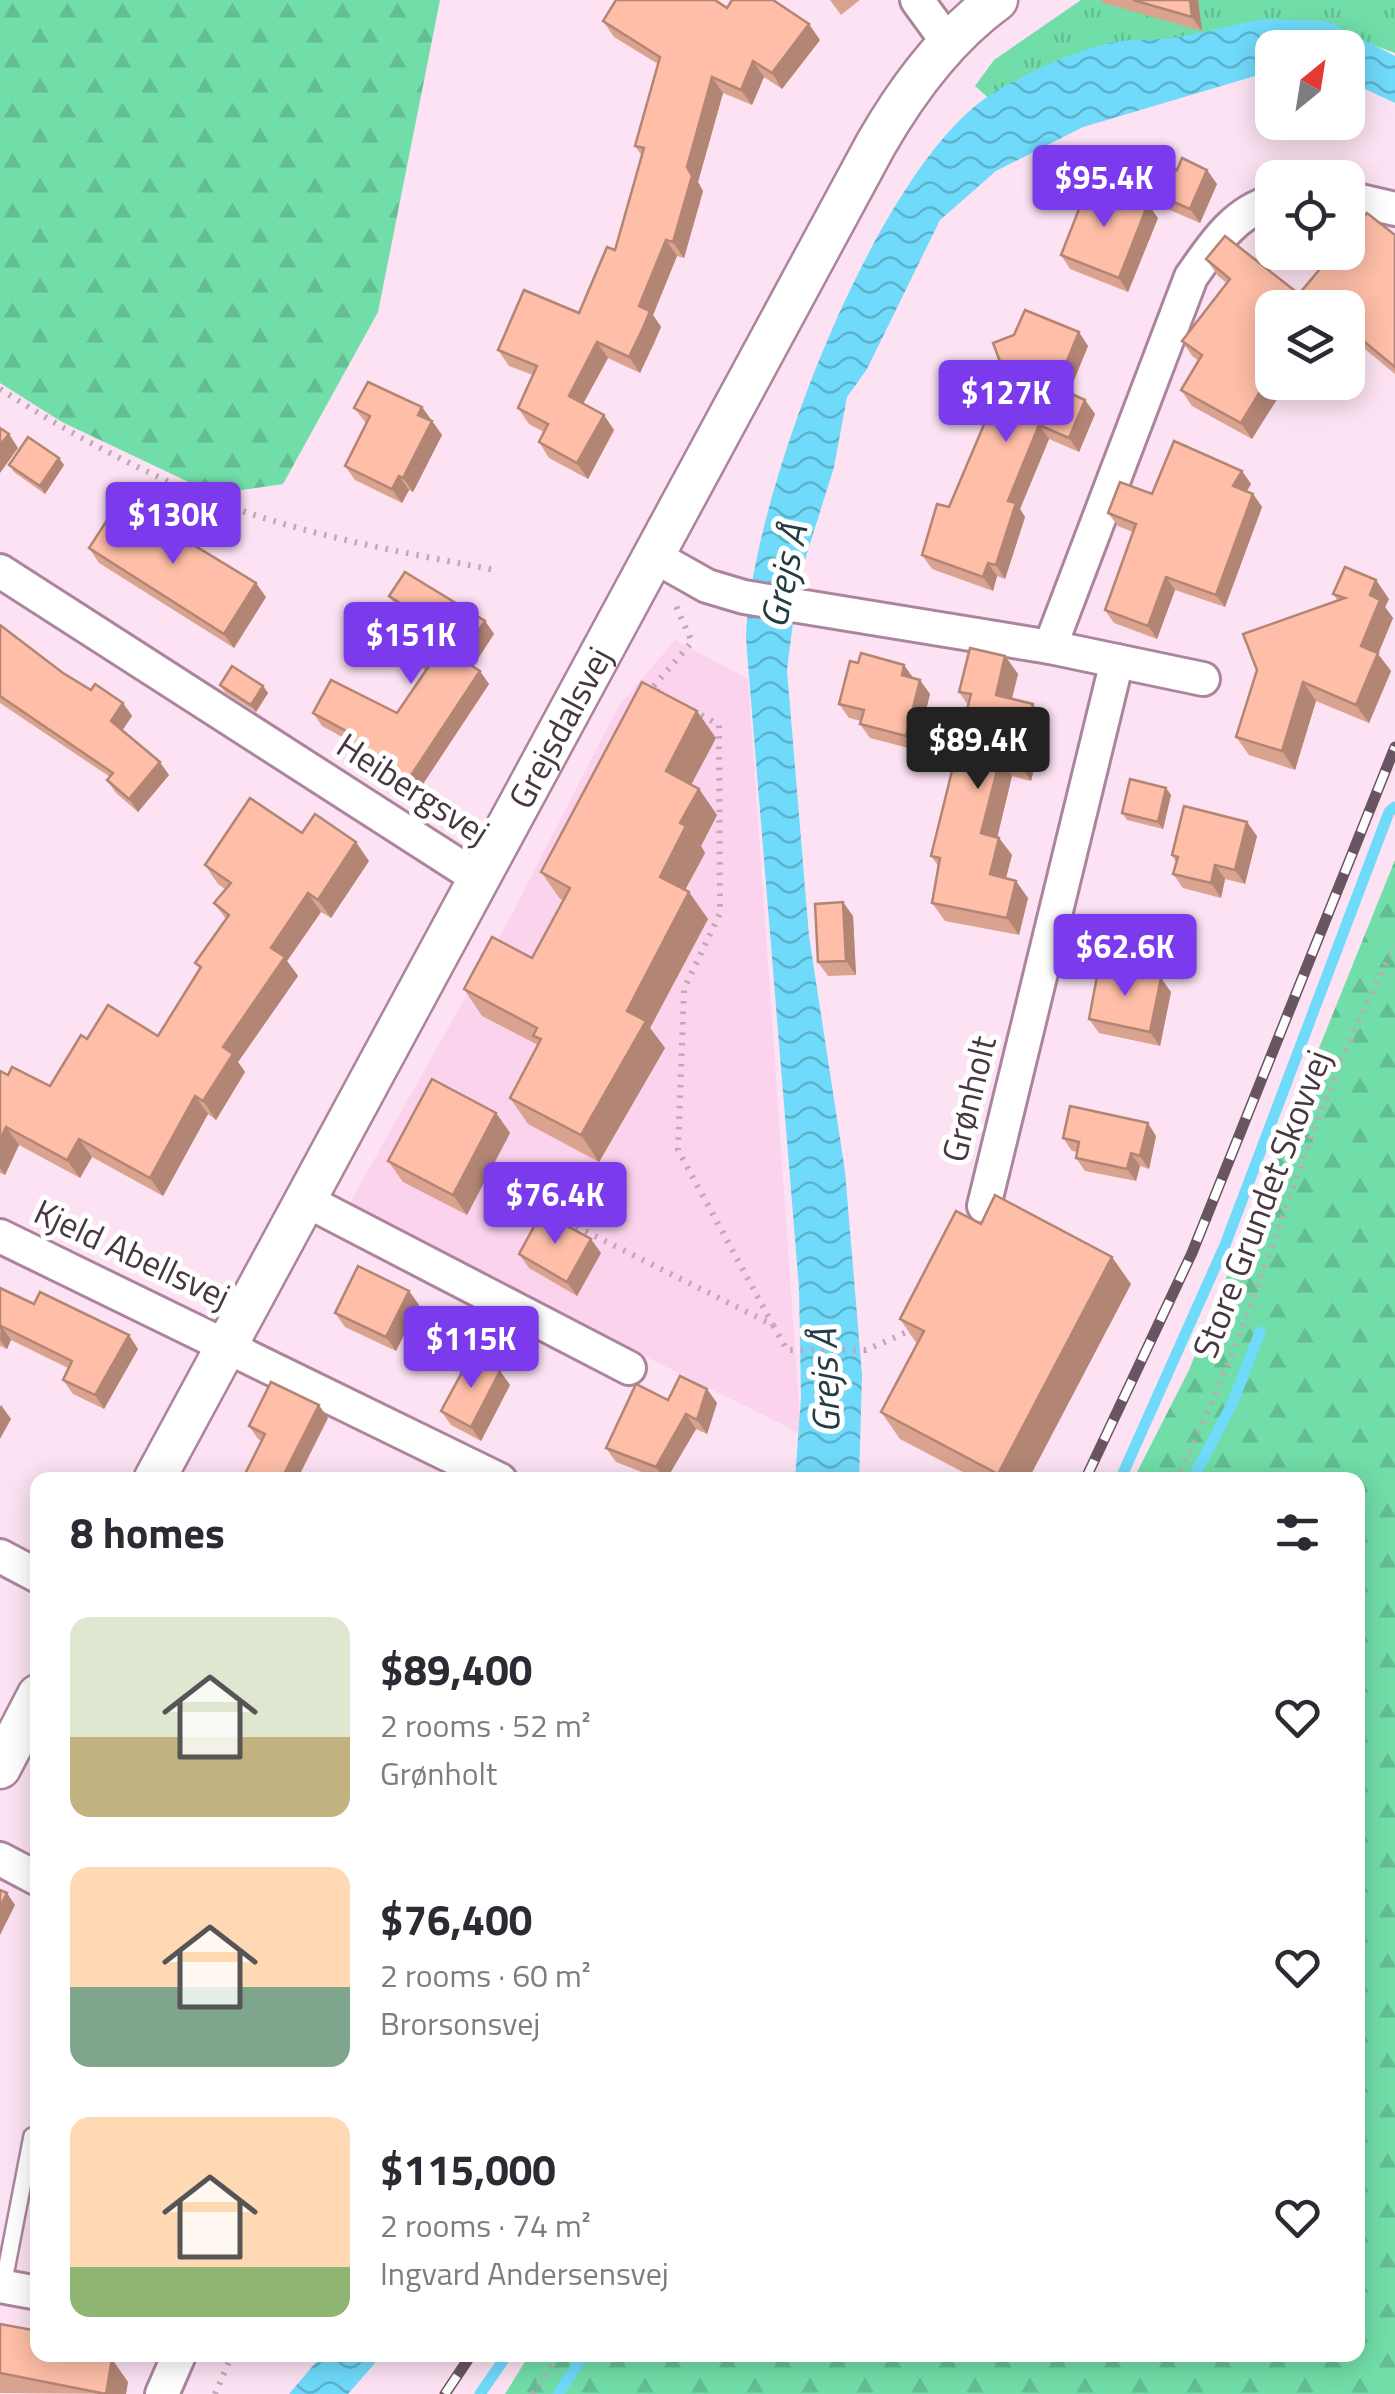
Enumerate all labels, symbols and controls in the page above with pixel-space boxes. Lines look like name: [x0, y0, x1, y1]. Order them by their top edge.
north arrow: [1255, 30, 1365, 140]
map controls: [1255, 30, 1365, 400]
pin: $95.4K: [1023, 145, 1185, 230]
text: $95.4K: [1055, 153, 1153, 201]
button: locate: [1255, 160, 1365, 270]
button: layers: [1255, 290, 1365, 400]
pin: $127K: [936, 360, 1076, 445]
text: $127K: [961, 368, 1051, 416]
pin: $130K: [103, 482, 243, 567]
text: $130K: [128, 490, 218, 538]
water label: Grejs Å: [744, 518, 822, 633]
pin: $151K: [341, 602, 481, 687]
text: $151K: [366, 610, 456, 658]
street label: Grejsdalsvej: [494, 637, 625, 818]
pin: $89.4K: [897, 707, 1059, 792]
text: $89.4K: [929, 715, 1027, 763]
street label: Heibergsvej: [326, 719, 501, 858]
pin: $62.6K: [1044, 914, 1206, 999]
text: $62.6K: [1076, 922, 1174, 970]
street label: Grønholt: [926, 1030, 1010, 1168]
street label: Store Grundet Skovvej: [1177, 1042, 1345, 1365]
pin: $76.4K: [474, 1162, 636, 1247]
text: $76.4K: [506, 1170, 604, 1218]
street label: Kjeld Abellsvej: [26, 1184, 239, 1322]
pin: $115K: [401, 1306, 541, 1391]
text: $115K: [426, 1314, 516, 1362]
water label: Grejs Å: [793, 1327, 855, 1434]
text: 8 homes: [70, 1500, 225, 1564]
icon: filters: [1270, 1505, 1325, 1560]
text: $89,400: [380, 1637, 532, 1701]
icon: home: [150, 1657, 270, 1777]
icon: heart: [1270, 1690, 1325, 1745]
text: 2 rooms · 52 m²: [380, 1701, 591, 1749]
text: Grønholt: [380, 1749, 497, 1797]
text: $76,400: [380, 1887, 532, 1951]
icon: home: [150, 1907, 270, 2027]
icon: heart: [1270, 1940, 1325, 1995]
text: 2 rooms · 60 m²: [380, 1951, 591, 1999]
text: Brorsonsvej: [380, 1999, 540, 2047]
text: $115,000: [380, 2137, 556, 2201]
icon: home: [150, 2157, 270, 2277]
icon: heart: [1270, 2190, 1325, 2245]
text: 2 rooms · 74 m²: [380, 2201, 591, 2249]
text: Ingvard Andersensvej: [380, 2249, 669, 2297]

